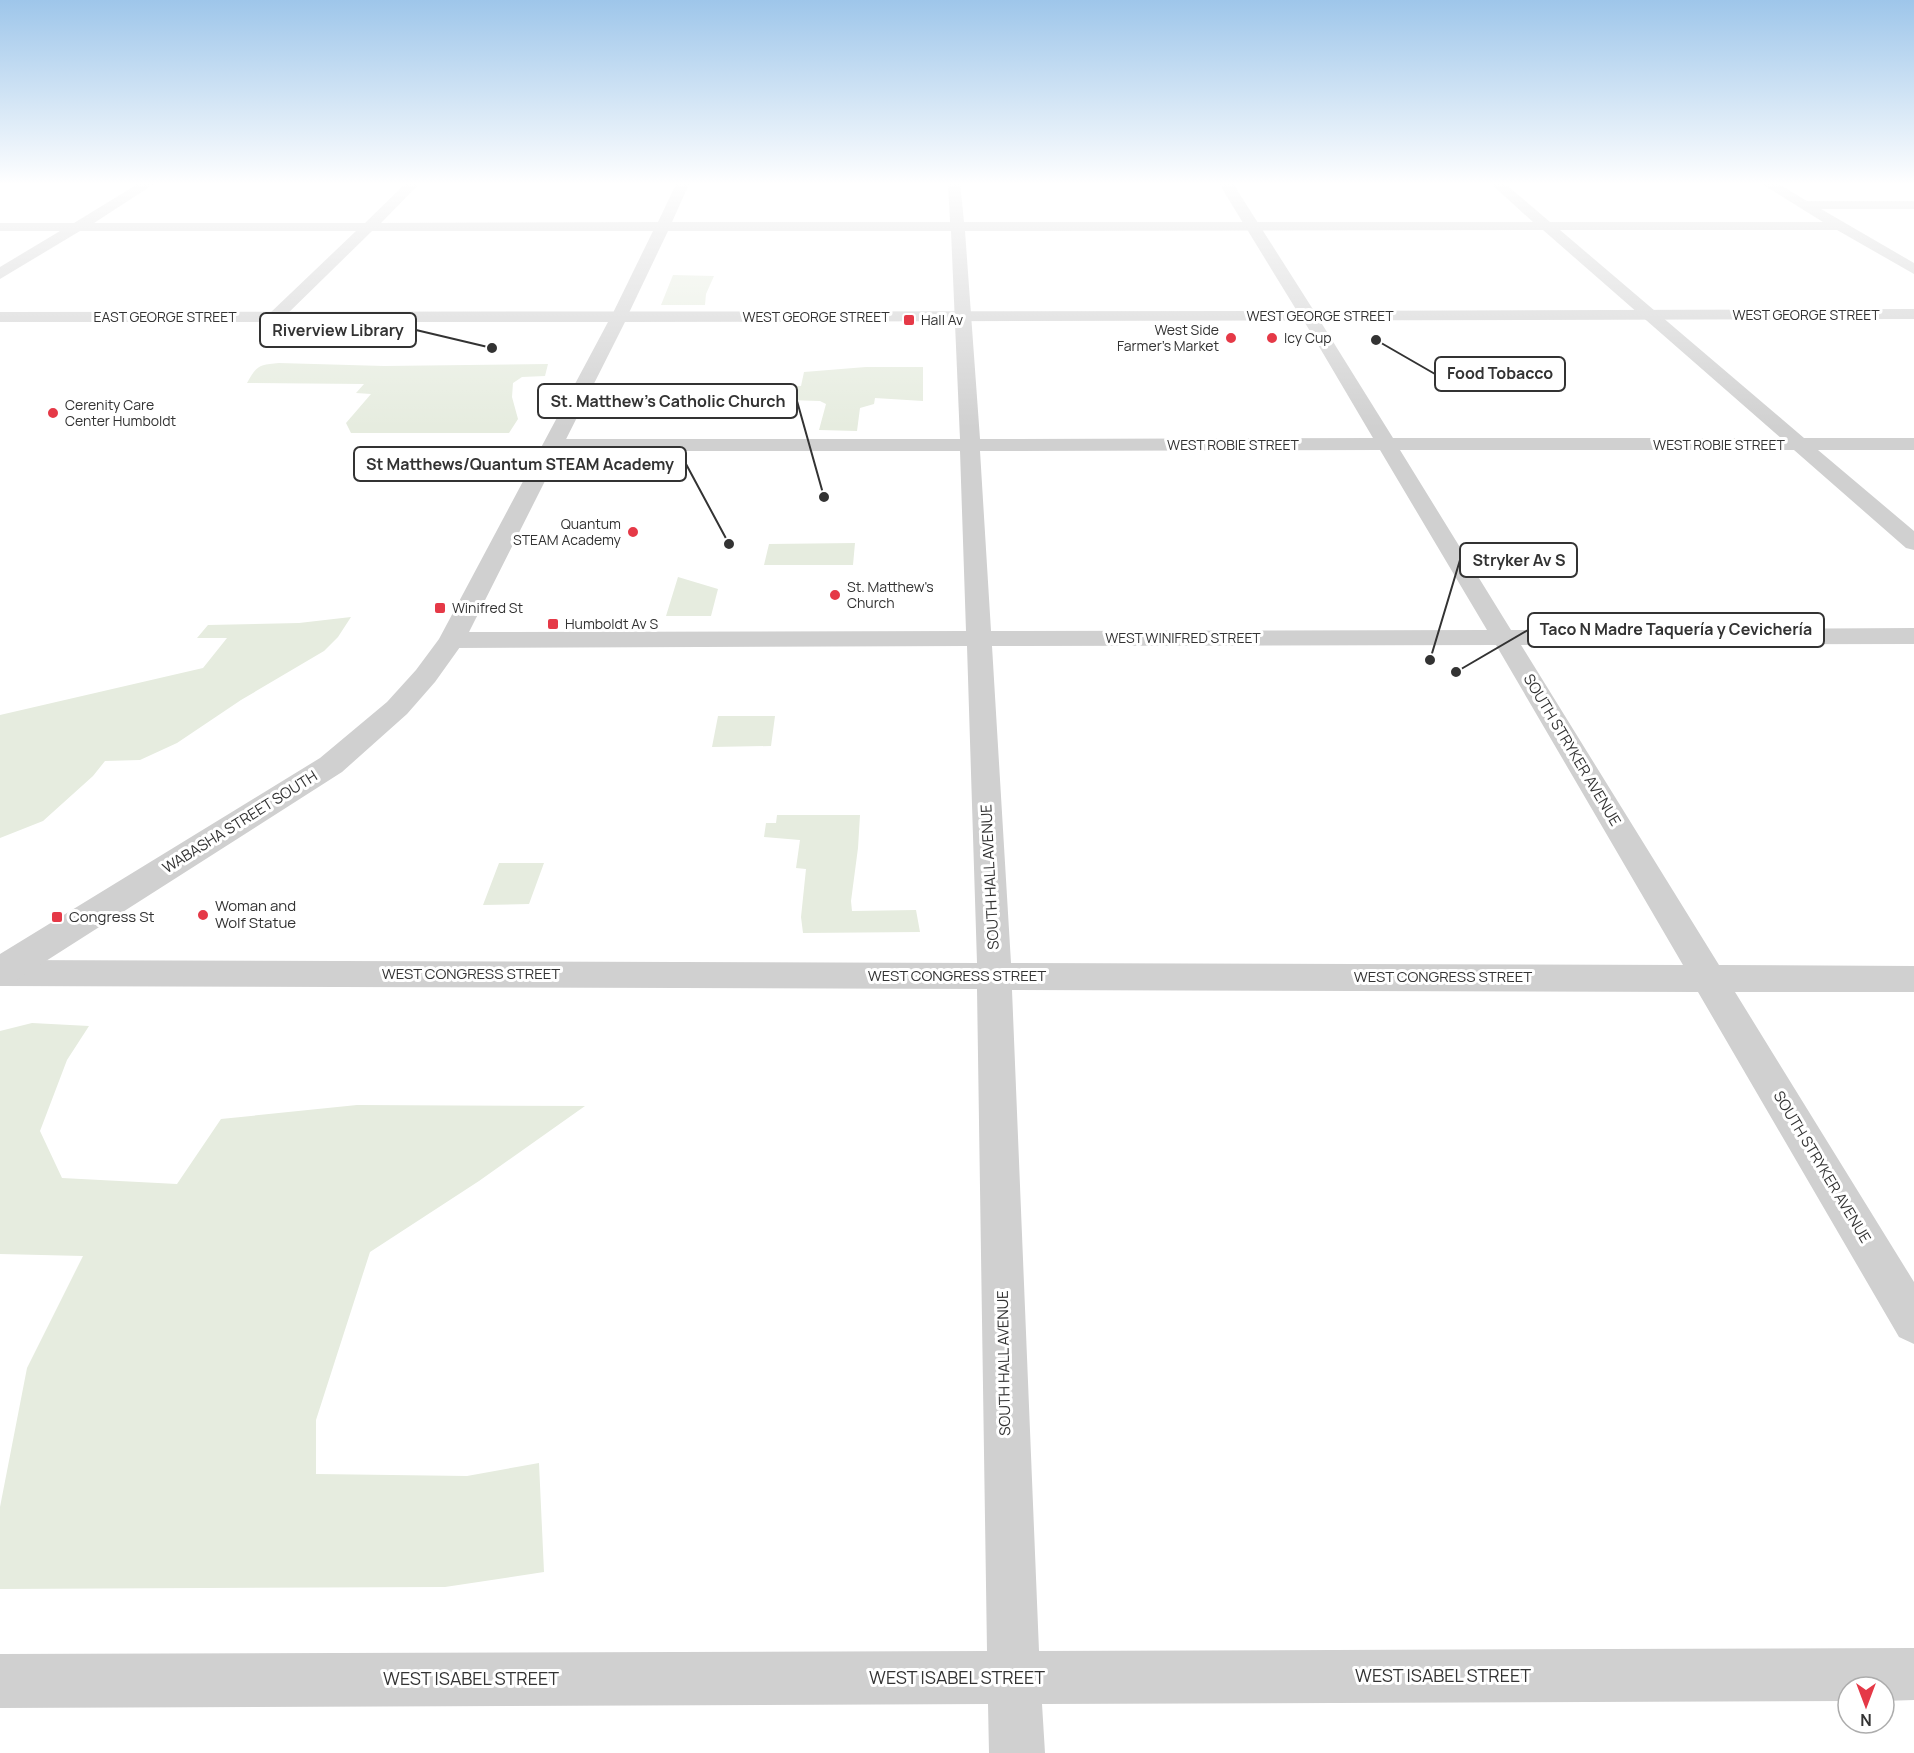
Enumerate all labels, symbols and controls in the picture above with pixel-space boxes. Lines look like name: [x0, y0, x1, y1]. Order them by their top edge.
street label: WEST GEORGE STREET: [1732, 305, 1880, 324]
street label: WEST GEORGE STREET: [1246, 306, 1394, 325]
street label: EAST GEORGE STREET: [93, 307, 237, 326]
street label: WEST GEORGE STREET: [742, 307, 890, 326]
place label: Hall Av: [921, 310, 963, 329]
callout: Riverview Library: [260, 313, 416, 347]
marker: Hall Av: [902, 313, 916, 327]
text: Riverview Library: [272, 319, 404, 341]
place label: West Side Farmer's Market: [1117, 320, 1219, 355]
place label: Icy Cup: [1284, 328, 1332, 347]
marker: West Side Farmer's Market: [1224, 331, 1238, 345]
marker: Icy Cup: [1265, 331, 1279, 345]
callout: Food Tobacco: [1435, 357, 1565, 391]
text: Food Tobacco: [1447, 362, 1553, 384]
callout: St. Matthew's Catholic Church: [538, 384, 797, 418]
text: St. Matthew's Catholic Church: [550, 390, 786, 412]
place label: Cerenity Care Center Humboldt: [65, 395, 177, 430]
marker: Cerenity Care Center Humboldt: [46, 406, 60, 420]
street label: WEST ROBIE STREET: [1167, 435, 1300, 454]
street label: WEST ROBIE STREET: [1653, 435, 1786, 454]
callout: St Matthews/Quantum STEAM Academy: [354, 447, 686, 481]
text: St Matthews/Quantum STEAM Academy: [366, 453, 674, 475]
place label: Quantum STEAM Academy: [513, 514, 622, 549]
marker: Quantum STEAM Academy: [626, 525, 640, 539]
callout: Stryker Av S: [1460, 543, 1577, 577]
text: Stryker Av S: [1473, 549, 1565, 571]
place label: St. Matthew's Church: [847, 577, 934, 612]
marker: St. Matthew's Church: [828, 588, 842, 602]
place label: Winifred St: [452, 598, 523, 617]
marker: Winifred St: [433, 601, 447, 615]
callout: Taco N Madre Taquería y Cevichería: [1528, 613, 1824, 647]
place label: Humboldt Av S: [565, 614, 659, 633]
marker: Humboldt Av S: [546, 617, 560, 631]
text: Taco N Madre Taquería y Cevichería: [1540, 618, 1812, 640]
street label: WEST WINIFRED STREET: [1105, 628, 1261, 647]
street label: SOUTH STRYKER AVENUE: [1519, 670, 1626, 830]
street label: WABASHA STREET SOUTH: [158, 765, 321, 878]
street label: SOUTH HALL AVENUE: [975, 804, 1004, 950]
place label: Woman and Wolf Statue: [215, 895, 296, 933]
place label: Congress St: [69, 906, 154, 927]
marker: Woman and Wolf Statue: [196, 908, 210, 922]
marker: Congress St: [50, 910, 64, 924]
street label: WEST CONGRESS STREET: [382, 963, 560, 984]
street label: WEST CONGRESS STREET: [868, 965, 1046, 986]
street label: WEST CONGRESS STREET: [1354, 966, 1532, 987]
street label: SOUTH STRYKER AVENUE: [1769, 1087, 1876, 1247]
street label: SOUTH HALL AVENUE: [992, 1290, 1015, 1436]
street label: WEST ISABEL STREET: [1355, 1663, 1531, 1687]
street label: WEST ISABEL STREET: [869, 1665, 1045, 1689]
street label: WEST ISABEL STREET: [383, 1666, 559, 1690]
north arrow: [1836, 1675, 1896, 1735]
text: N: [1860, 1709, 1872, 1731]

